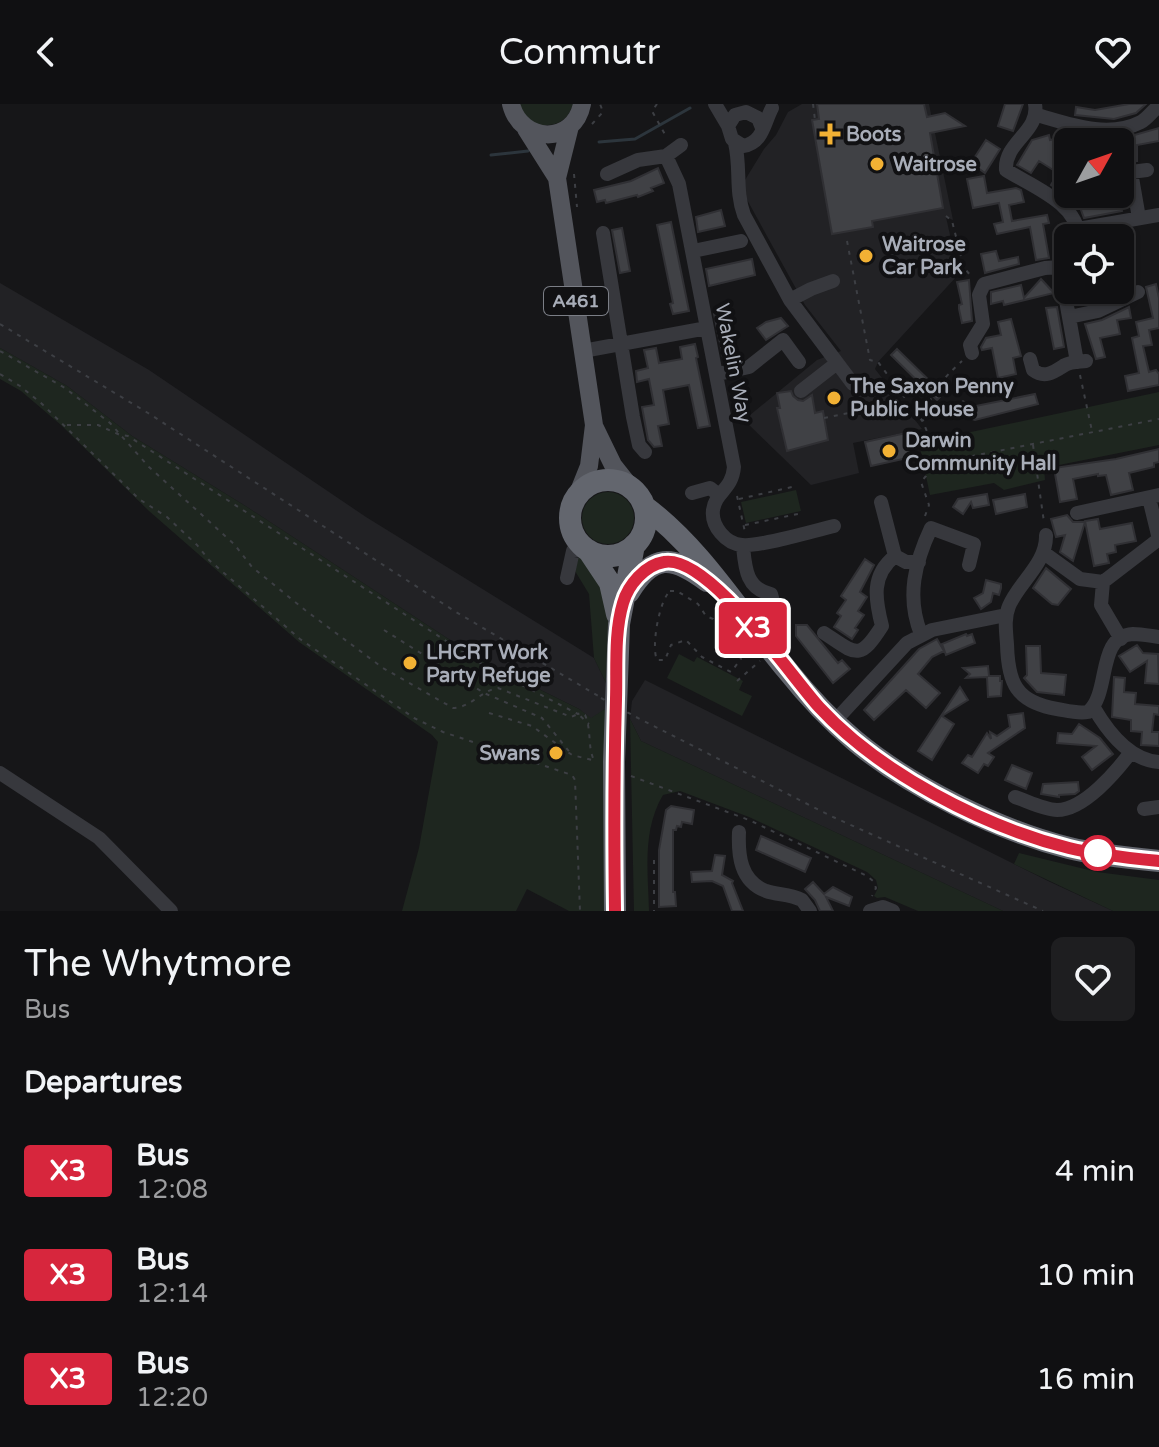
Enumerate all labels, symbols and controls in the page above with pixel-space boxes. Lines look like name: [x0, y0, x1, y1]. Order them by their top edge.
icon: back: [24, 30, 68, 74]
icon: heart: [1091, 30, 1135, 74]
text: Commutr: [499, 31, 660, 74]
place label: Boots: [846, 123, 902, 147]
marker: Boots: [821, 125, 839, 143]
north arrow: [1054, 128, 1134, 208]
map controls: [1054, 128, 1134, 304]
place label: Waitrose: [893, 153, 977, 177]
marker: Waitrose: [868, 155, 886, 173]
button: locate: [1054, 224, 1134, 304]
place label: Waitrose Car Park: [882, 233, 966, 280]
marker: Waitrose Car Park: [857, 247, 875, 265]
road number: A461: [544, 287, 608, 315]
street label: Wakelin Way: [710, 301, 756, 425]
place label: The Saxon Penny Public House: [849, 375, 1014, 422]
marker: The Saxon Penny Public House: [825, 389, 843, 407]
place label: Darwin Community Hall: [905, 429, 1057, 476]
marker: Darwin Community Hall: [880, 442, 898, 460]
line badge: X3: [717, 602, 789, 654]
text: X3: [735, 611, 771, 645]
place label: LHCRT Work Party Refuge: [426, 641, 551, 688]
marker: LHCRT Work Party Refuge: [401, 654, 419, 672]
place label: Swans: [480, 742, 540, 766]
marker: Swans: [547, 744, 565, 762]
unlabelled marker: [1081, 836, 1115, 870]
button: heart: [1051, 937, 1135, 1021]
text: The Whytmore: [24, 941, 292, 987]
text: Bus: [24, 994, 70, 1025]
text: Departures: [24, 1064, 182, 1101]
text: Bus: [136, 1137, 189, 1174]
text: 4 min: [1055, 1153, 1135, 1190]
text: X3: [50, 1154, 86, 1188]
text: 12:08: [136, 1174, 208, 1205]
text: Bus: [136, 1241, 189, 1278]
text: 10 min: [1036, 1257, 1135, 1294]
text: X3: [50, 1258, 86, 1292]
text: 12:14: [136, 1278, 208, 1309]
text: Bus: [136, 1345, 189, 1382]
text: 16 min: [1036, 1361, 1135, 1398]
text: X3: [50, 1362, 86, 1396]
text: 12:20: [136, 1382, 208, 1413]

